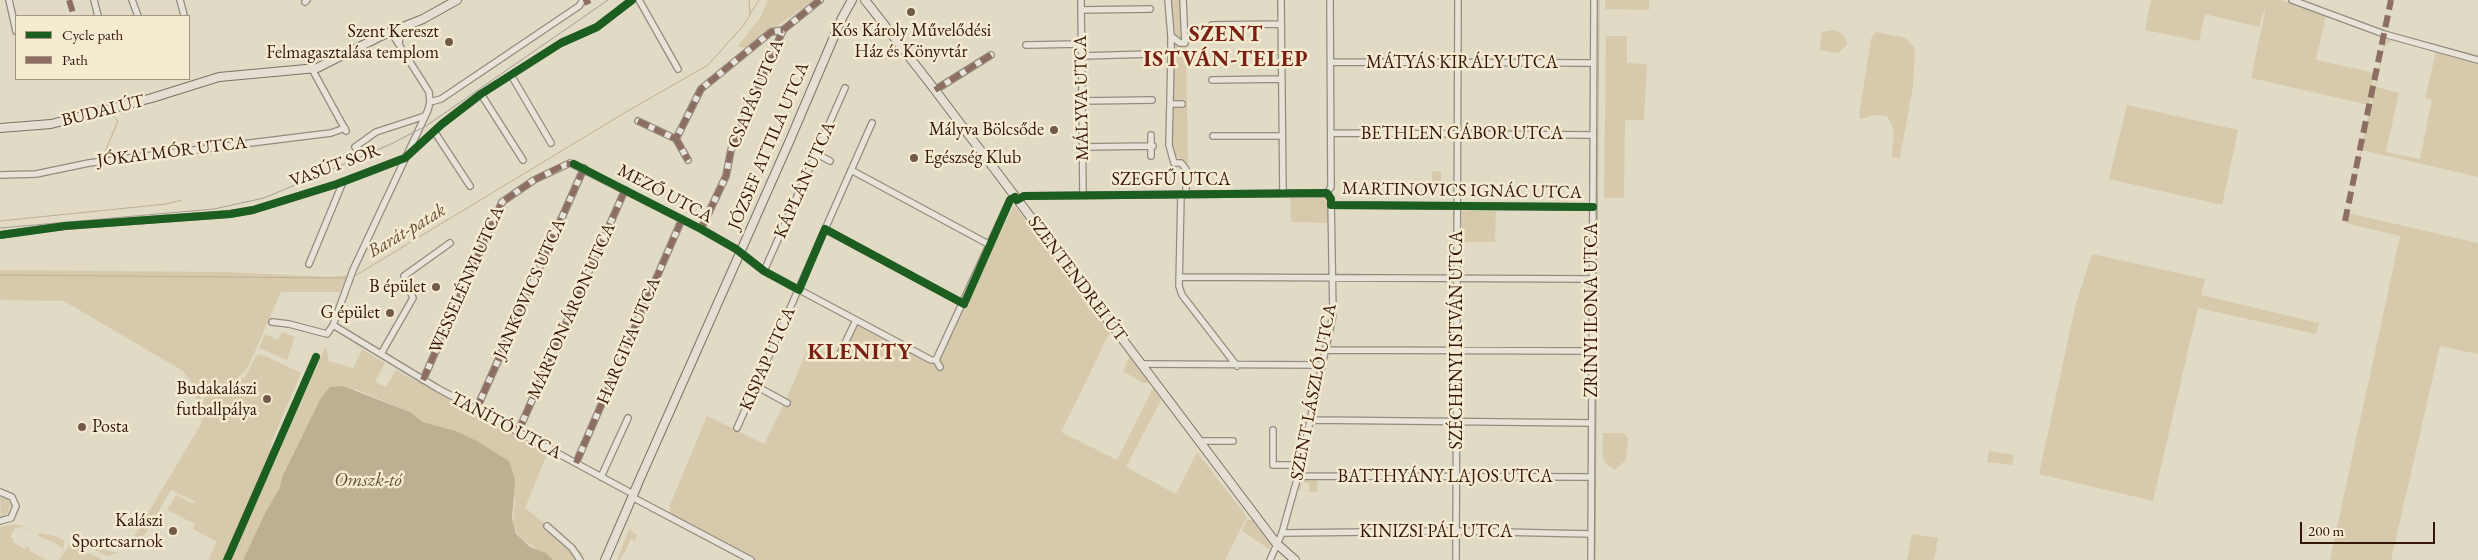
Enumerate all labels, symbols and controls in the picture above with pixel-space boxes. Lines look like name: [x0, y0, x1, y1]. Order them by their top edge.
marker: Kós Károly Művelődési Ház és Könyvtár: [905, 6, 917, 18]
legend: [15, 15, 190, 80]
place label: Kós Károly Művelődési Ház és Könyvtár: [831, 20, 991, 62]
place label: Szent Kereszt Felmagasztalása templom: [266, 21, 439, 64]
district label: SZENT ISTVÁN-TELEP: [1142, 22, 1310, 74]
text: Cycle path: [62, 25, 123, 44]
street label: MÁLYVA UTCA: [1070, 35, 1094, 161]
marker: Szent Kereszt Felmagasztalása templom: [443, 36, 455, 48]
street label: CSAPÁS UTCA: [723, 36, 789, 152]
text: Path: [62, 50, 88, 69]
street label: MÁTYÁS KIRÁLY UTCA: [1366, 52, 1558, 74]
street label: JÓZSEF ATTILA UTCA: [724, 59, 814, 233]
street label: BUDAI ÚT: [59, 90, 147, 132]
street label: KÁPLÁN UTCA: [770, 118, 840, 242]
place label: Mályva Bölcsőde: [929, 119, 1044, 141]
street label: BETHLEN GÁBOR UTCA: [1361, 123, 1563, 145]
marker: Mályva Bölcsőde: [1048, 124, 1060, 136]
street label: JÓKAI MÓR UTCA: [96, 132, 248, 172]
street label: VASÚT SOR: [287, 140, 383, 192]
place label: Egészség Klub: [924, 147, 1021, 169]
marker: Egészség Klub: [908, 152, 920, 164]
street label: MEZŐ UTCA: [614, 160, 716, 228]
street label: SZEGFŰ UTCA: [1112, 169, 1230, 191]
street label: MARTINOVICS IGNÁC UTCA: [1342, 178, 1582, 204]
water label: Barát-patak: [364, 199, 450, 263]
street label: WESSELÉNYI UTCA: [425, 203, 509, 357]
street label: SZENTENDREI ÚT: [1023, 212, 1131, 346]
street label: JANKOVICS UTCA: [489, 215, 571, 363]
street label: MÁRTON ÁRON UTCA: [523, 220, 621, 402]
street label: ZRÍNYI ILONA UTCA: [1581, 222, 1603, 398]
street label: SZÉCHENYI ISTVÁN UTCA: [1446, 231, 1468, 449]
street label: HARGITA UTCA: [593, 274, 665, 408]
place label: B épület: [369, 276, 426, 298]
marker: B épület: [430, 281, 442, 293]
place label: G épület: [320, 302, 380, 324]
street label: SZENT LÁSZLÓ UTCA: [1286, 302, 1342, 482]
street label: KISPAP UTCA: [736, 304, 800, 414]
marker: G épület: [384, 307, 396, 319]
district label: KLENITY: [807, 340, 913, 366]
place label: Budakalászi futballpálya: [176, 378, 257, 420]
street label: TANÍTÓ UTCA: [447, 388, 565, 464]
marker: Budakalászi futballpálya: [261, 393, 273, 405]
place label: Posta: [92, 416, 129, 438]
marker: Posta: [76, 421, 88, 433]
street label: BATTHYÁNY LAJOS UTCA: [1337, 466, 1553, 488]
water label: Omszk-tó: [334, 470, 402, 492]
place label: Kalászi Sportcsarnok: [72, 510, 163, 552]
scale bar: [2303, 512, 2438, 544]
street label: KINIZSI PÁL UTCA: [1360, 521, 1512, 543]
text: 200 m: [2308, 521, 2344, 540]
marker: Kalászi Sportcsarnok: [167, 525, 179, 537]

